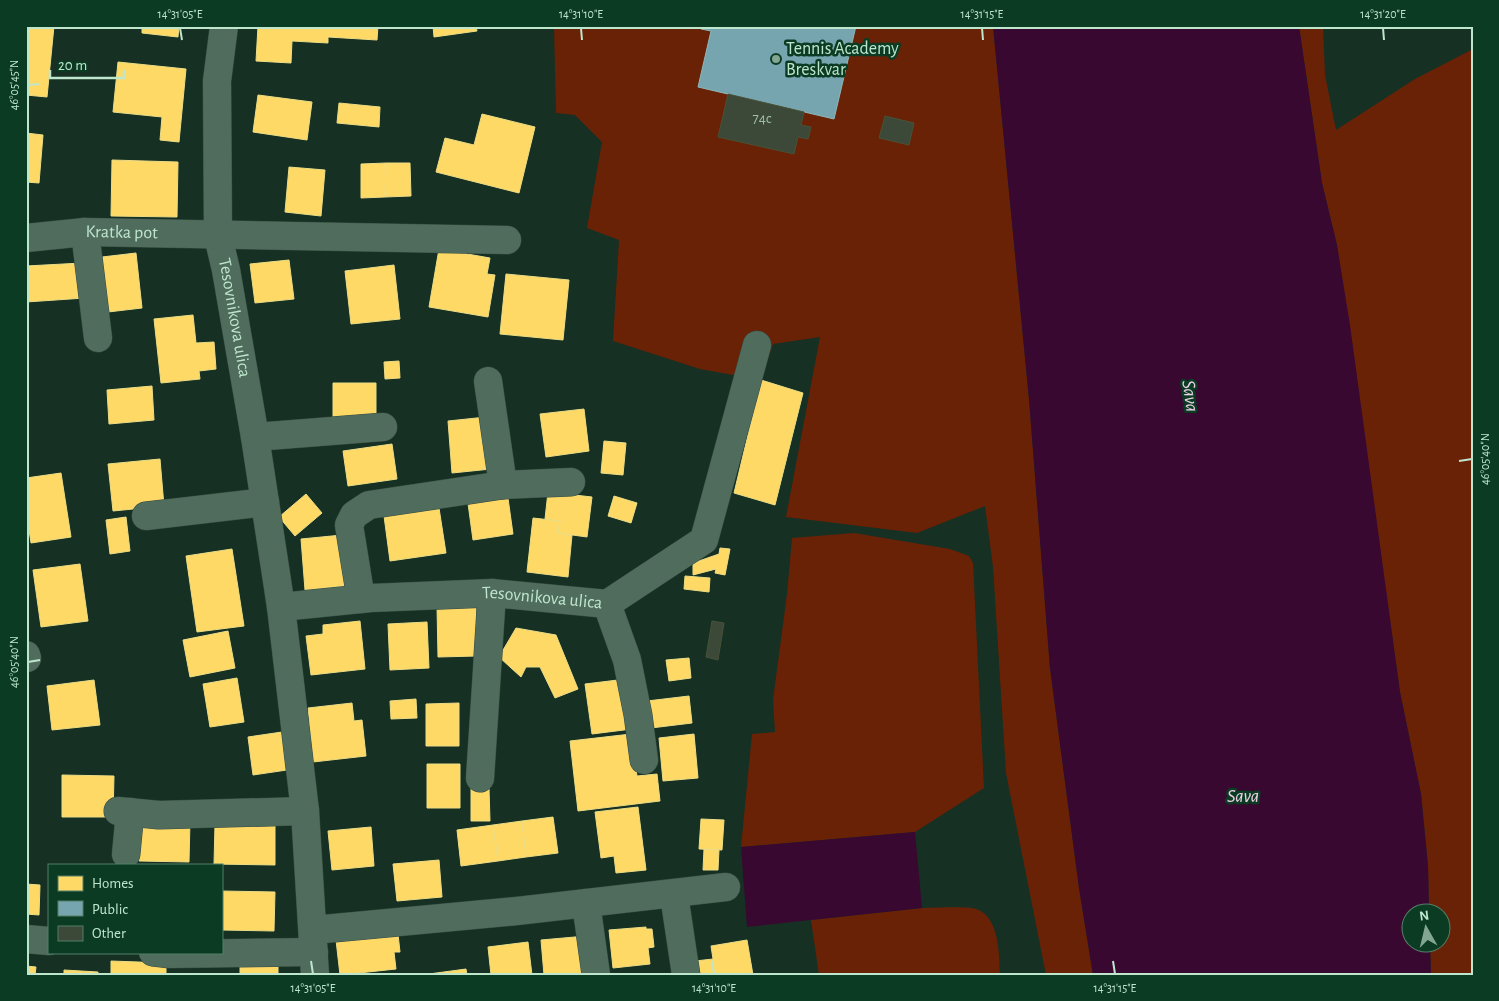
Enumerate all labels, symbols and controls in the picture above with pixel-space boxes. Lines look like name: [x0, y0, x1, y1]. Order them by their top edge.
text: 14°31'05"E: [158, 8, 203, 20]
text: 14°31'10"E: [559, 8, 603, 20]
text: 14°31'15"E: [961, 8, 1004, 20]
text: 14°31'20"E: [1360, 8, 1406, 20]
place label: Tennis Academy Breskvar: [786, 40, 899, 79]
scale bar: [50, 48, 124, 80]
marker: Tennis Academy Breskvar: [770, 53, 782, 65]
text: 20 m: [58, 58, 87, 73]
text: 46°05'45"N: [8, 60, 20, 110]
house number: 74c: [752, 111, 772, 126]
street label: Kratka pot: [85, 223, 158, 242]
street label: Tesovnikova ulica: [215, 257, 254, 379]
water label: Sava: [1178, 379, 1202, 413]
text: 46°05'40"N: [1479, 433, 1491, 485]
street label: Tesovnikova ulica: [482, 584, 603, 613]
text: 46°05'40"N: [8, 636, 20, 688]
water label: Sava: [1227, 787, 1259, 806]
legend: [48, 864, 222, 954]
text: Homes: [92, 876, 134, 891]
text: Public: [92, 902, 128, 917]
north arrow: [1402, 904, 1452, 954]
text: N: [1419, 909, 1430, 924]
text: Other: [92, 926, 126, 941]
text: 14°31'05"E: [291, 982, 336, 994]
text: 14°31'10"E: [692, 982, 736, 994]
text: 14°31'15"E: [1094, 982, 1137, 994]

